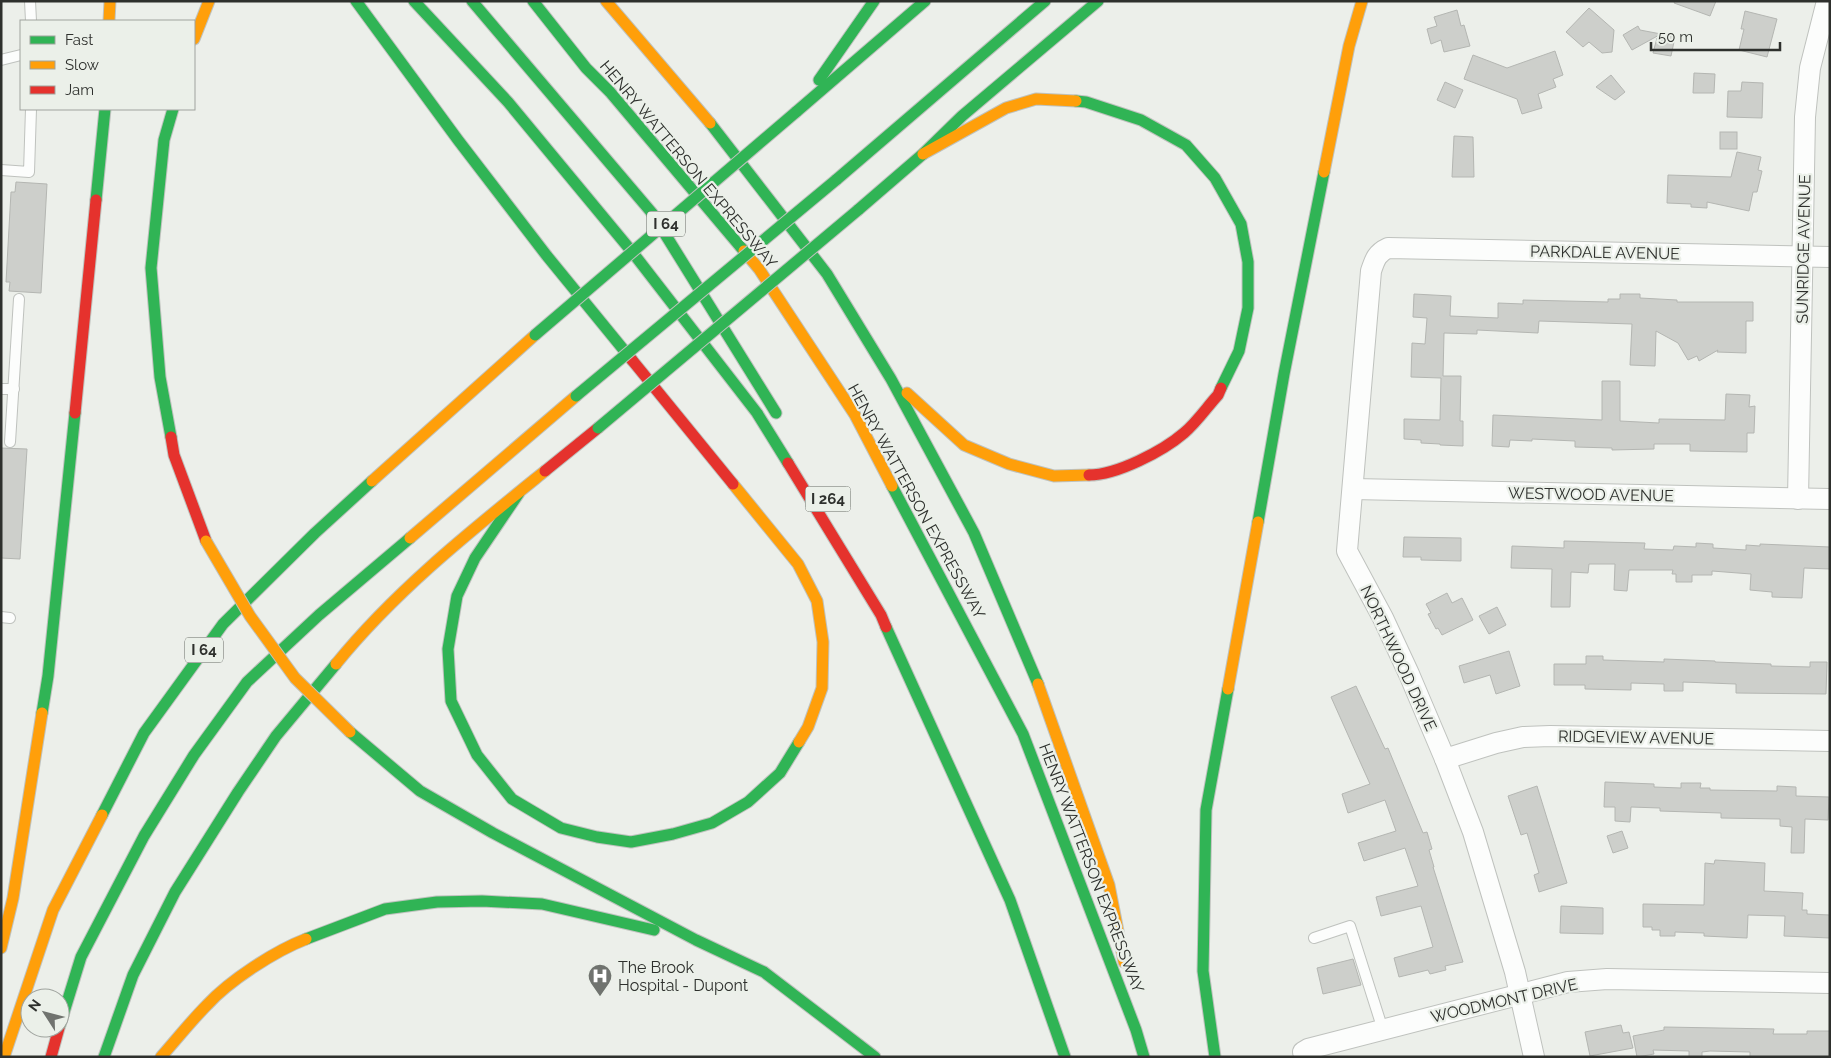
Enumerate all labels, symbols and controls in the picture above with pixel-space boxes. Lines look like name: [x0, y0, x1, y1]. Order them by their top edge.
legend: [20, 20, 195, 110]
scale bar: [1651, 20, 1780, 52]
text: 50 m: [1658, 28, 1693, 46]
text: Fast: [65, 31, 93, 49]
text: Slow: [65, 56, 99, 74]
street label: HENRY WATTERSON EXPRESSWAY: [596, 57, 782, 273]
text: Jam: [65, 81, 94, 99]
street label: SUNRIDGE AVENUE: [1793, 174, 1814, 324]
road number: I 64: [647, 212, 685, 236]
street label: PARKDALE AVENUE: [1530, 242, 1680, 263]
street label: HENRY WATTERSON EXPRESSWAY: [844, 381, 990, 622]
street label: WESTWOOD AVENUE: [1508, 484, 1674, 505]
road number: I 264: [806, 486, 850, 512]
street label: NORTHWOOD DRIVE: [1356, 582, 1441, 734]
road number: I 64: [185, 638, 223, 662]
street label: RIDGEVIEW AVENUE: [1558, 727, 1714, 748]
street label: HENRY WATTERSON EXPRESSWAY: [1035, 741, 1148, 996]
place label: The Brook Hospital - Dupont: [618, 958, 749, 995]
hospital icon: The Brook Hospital - Dupont: [587, 963, 613, 997]
street label: WOODMONT DRIVE: [1429, 974, 1580, 1027]
north arrow: [20, 988, 70, 1038]
text: N: [25, 996, 44, 1014]

